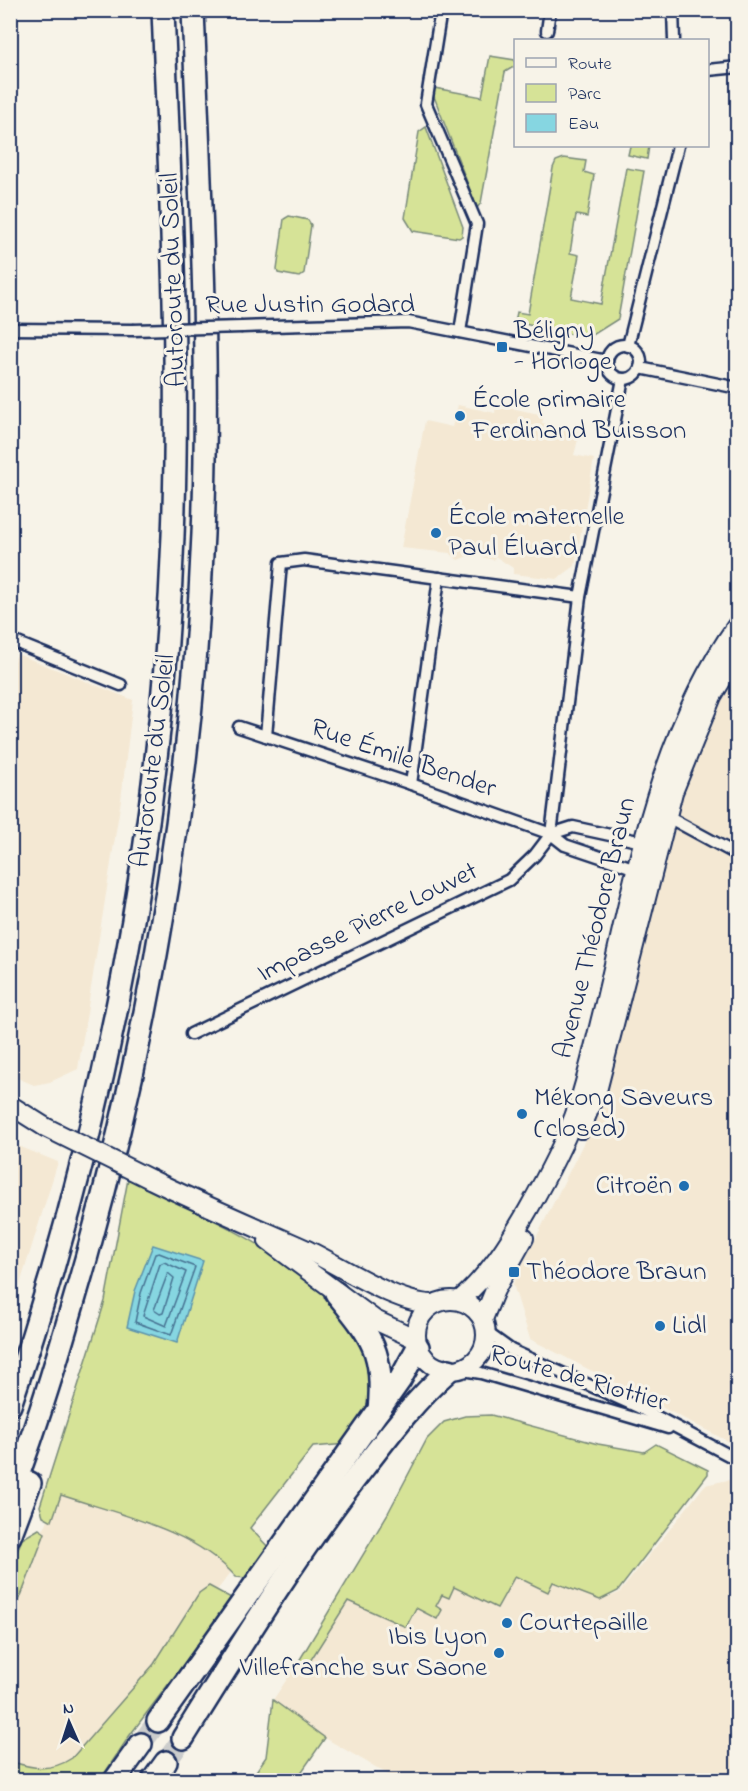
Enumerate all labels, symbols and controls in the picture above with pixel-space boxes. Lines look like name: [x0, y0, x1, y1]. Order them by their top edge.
legend: [514, 39, 709, 147]
text: Route: [568, 52, 613, 78]
text: Parc: [568, 82, 601, 108]
text: Eau: [568, 112, 599, 138]
street label: Autoroute du Soleil: [151, 172, 197, 388]
street label: Rue Justin Godard: [205, 286, 415, 325]
place label: Béligny - Horloge: [513, 312, 613, 382]
marker: Béligny - Horloge: [495, 340, 509, 354]
place label: École primaire Ferdinand Buisson: [471, 381, 686, 451]
marker: École primaire Ferdinand Buisson: [453, 409, 467, 423]
place label: École maternelle Paul Éluard: [448, 498, 626, 568]
marker: École maternelle Paul Éluard: [429, 526, 443, 540]
street label: Autoroute du Soleil: [122, 652, 186, 870]
street label: Rue Émile Bender: [305, 709, 502, 809]
street label: Avenue Théodore Braun: [545, 793, 647, 1063]
street label: Impasse Pierre Louvet: [251, 853, 485, 993]
place label: Mékong Saveurs (closed): [534, 1079, 713, 1149]
marker: Mékong Saveurs (closed): [515, 1107, 529, 1121]
place label: Citroën: [595, 1167, 672, 1206]
marker: Citroën: [677, 1179, 691, 1193]
place label: Théodore Braun: [526, 1253, 707, 1292]
marker: Théodore Braun: [507, 1265, 521, 1279]
place label: Lidl: [672, 1307, 707, 1346]
marker: Lidl: [653, 1319, 667, 1333]
street label: Route de Riottier: [484, 1335, 672, 1423]
place label: Courtepaille: [519, 1604, 649, 1643]
marker: Courtepaille: [500, 1616, 514, 1630]
place label: Ibis Lyon Villefranche sur Saone: [239, 1618, 488, 1688]
marker: Ibis Lyon Villefranche sur Saone: [492, 1646, 506, 1660]
north arrow: [39, 1692, 99, 1752]
text: N: [62, 1697, 75, 1721]

